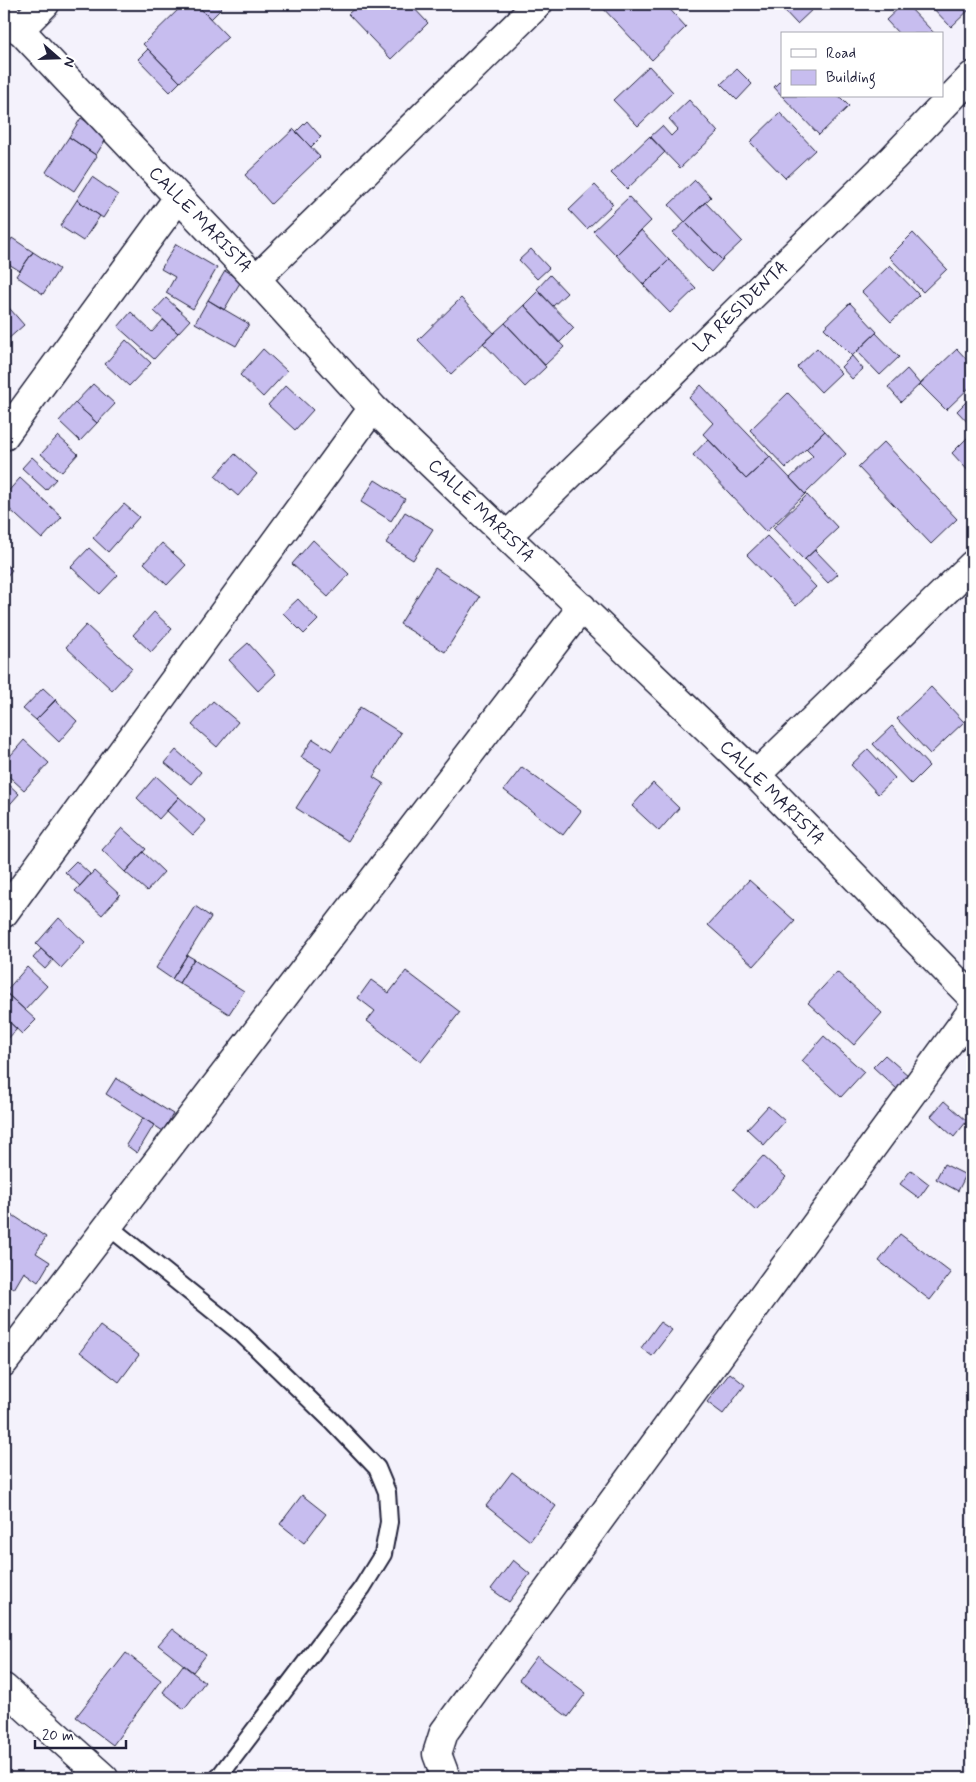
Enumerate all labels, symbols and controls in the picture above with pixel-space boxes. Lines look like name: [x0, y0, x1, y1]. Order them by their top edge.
north arrow: [32, 32, 82, 82]
legend: [781, 32, 944, 98]
text: Road: [826, 44, 856, 64]
text: N: [59, 55, 79, 70]
text: Building: [826, 68, 876, 89]
street label: CALLE MARISTA: [143, 161, 257, 279]
street label: LA RESIDENTA: [688, 256, 794, 358]
street label: CALLE MARISTA: [422, 454, 540, 568]
street label: CALLE MARISTA: [714, 735, 830, 851]
scale bar: [35, 1717, 126, 1749]
text: 20 m: [42, 1726, 74, 1746]

